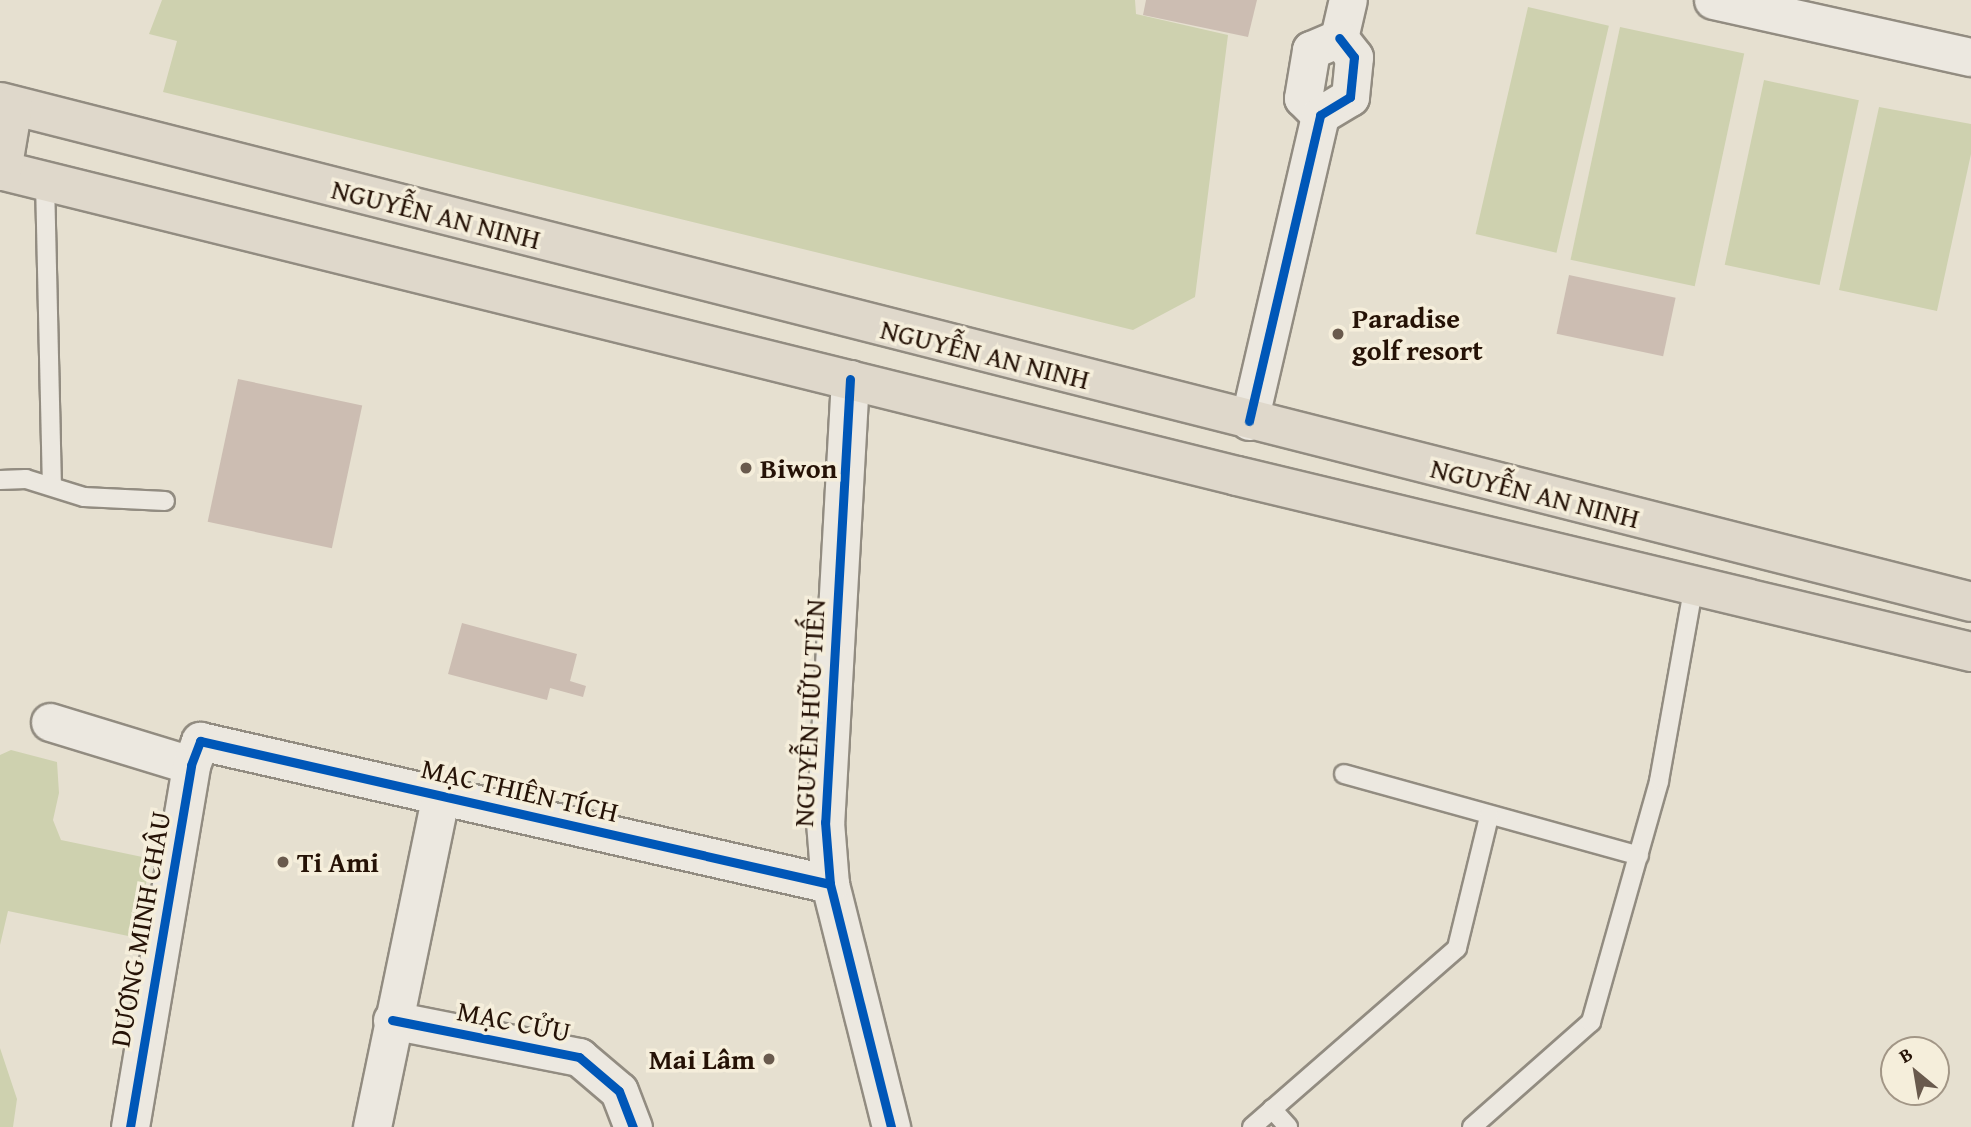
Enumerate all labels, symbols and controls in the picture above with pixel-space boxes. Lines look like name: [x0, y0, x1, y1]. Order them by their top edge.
street label: NGUYỄN AN NINH: [328, 172, 544, 256]
place label: Paradise golf resort: [1352, 301, 1483, 367]
street label: NGUYỄN AN NINH: [877, 312, 1093, 396]
marker: Paradise golf resort: [1330, 326, 1346, 342]
place label: Biwon: [760, 451, 837, 485]
street label: NGUYỄN AN NINH: [1427, 451, 1643, 535]
marker: Biwon: [738, 460, 754, 476]
street label: NGUYỄN HỮU TIẾN: [786, 598, 832, 828]
street label: MẠC THIÊN TÍCH: [418, 751, 622, 829]
street label: DƯƠNG MINH CHÂU: [103, 809, 177, 1049]
place label: Ti Ami: [297, 845, 379, 879]
marker: Ti Ami: [275, 854, 291, 870]
street label: MẠC CỬU: [455, 994, 573, 1048]
north arrow: [1880, 1036, 1950, 1106]
text: B: [1893, 1039, 1918, 1070]
place label: Mai Lâm: [649, 1042, 755, 1076]
marker: Mai Lâm: [761, 1051, 777, 1067]

